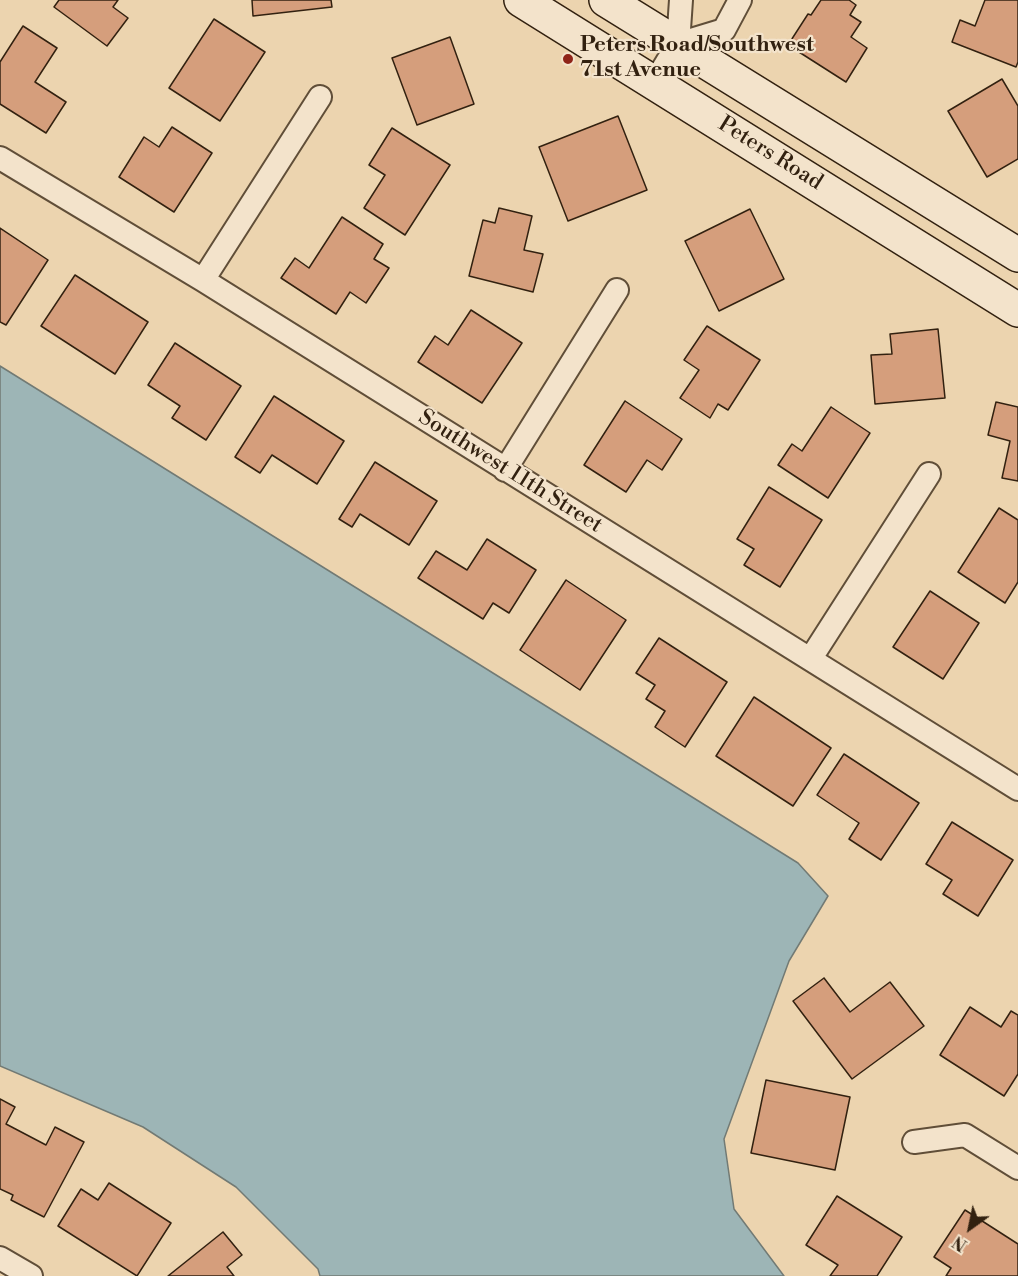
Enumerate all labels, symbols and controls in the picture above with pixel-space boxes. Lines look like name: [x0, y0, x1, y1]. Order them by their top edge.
place label: Peters Road/Southwest 71st Avenue: [580, 33, 814, 84]
marker: Peters Road/Southwest 71st Avenue: [561, 52, 575, 66]
street label: Peters Road: [713, 111, 827, 197]
street label: Southwest 11th Street: [413, 405, 607, 539]
north arrow: [940, 1198, 1000, 1258]
text: N: [949, 1231, 971, 1255]

